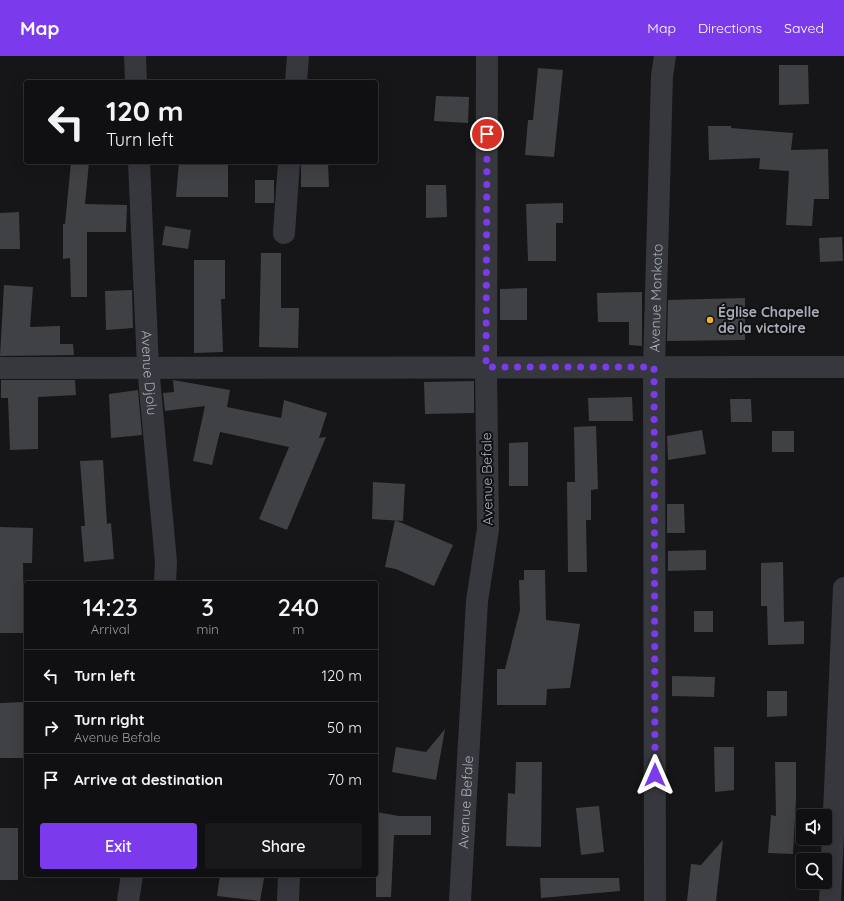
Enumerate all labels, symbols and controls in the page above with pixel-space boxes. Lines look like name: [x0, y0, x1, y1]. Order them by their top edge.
text: Map: [20, 16, 59, 40]
text: Map: [647, 19, 676, 37]
text: Directions: [698, 19, 762, 37]
text: Saved: [784, 19, 824, 37]
text: 120 m: [106, 93, 184, 128]
icon: left: [40, 96, 92, 148]
pin: [470, 117, 504, 151]
icon: arrive: [476, 123, 498, 145]
text: Turn left: [106, 128, 174, 151]
street label: Avenue Monkoto: [645, 243, 666, 353]
place label: Église Chapelle de la victoire: [718, 303, 819, 337]
marker: Église Chapelle de la victoire: [705, 315, 715, 325]
street label: Avenue Djolu: [137, 330, 161, 416]
street label: Avenue Befale: [477, 432, 497, 526]
text: 14:23: [83, 592, 138, 622]
text: 3: [201, 592, 214, 622]
text: 240: [278, 592, 319, 622]
text: Arrival: [91, 621, 130, 637]
text: min: [197, 621, 219, 637]
text: m: [292, 621, 304, 637]
icon: left: [40, 665, 62, 687]
text: Turn left: [74, 666, 136, 685]
text: 120 m: [321, 666, 362, 685]
text: Turn right: [74, 710, 145, 729]
icon: right: [40, 717, 62, 739]
text: 50 m: [327, 718, 362, 737]
text: Avenue Befale: [74, 729, 161, 745]
position arrow: [634, 754, 676, 796]
street label: Avenue Befale: [454, 755, 477, 849]
icon: arrive: [40, 769, 62, 791]
text: Arrive at destination: [74, 770, 223, 789]
text: 70 m: [328, 770, 362, 789]
map controls: [796, 809, 832, 889]
button: sound: [796, 809, 832, 845]
button: Exit: [40, 823, 197, 869]
button: Share: [205, 823, 362, 869]
button: search: [796, 853, 832, 889]

